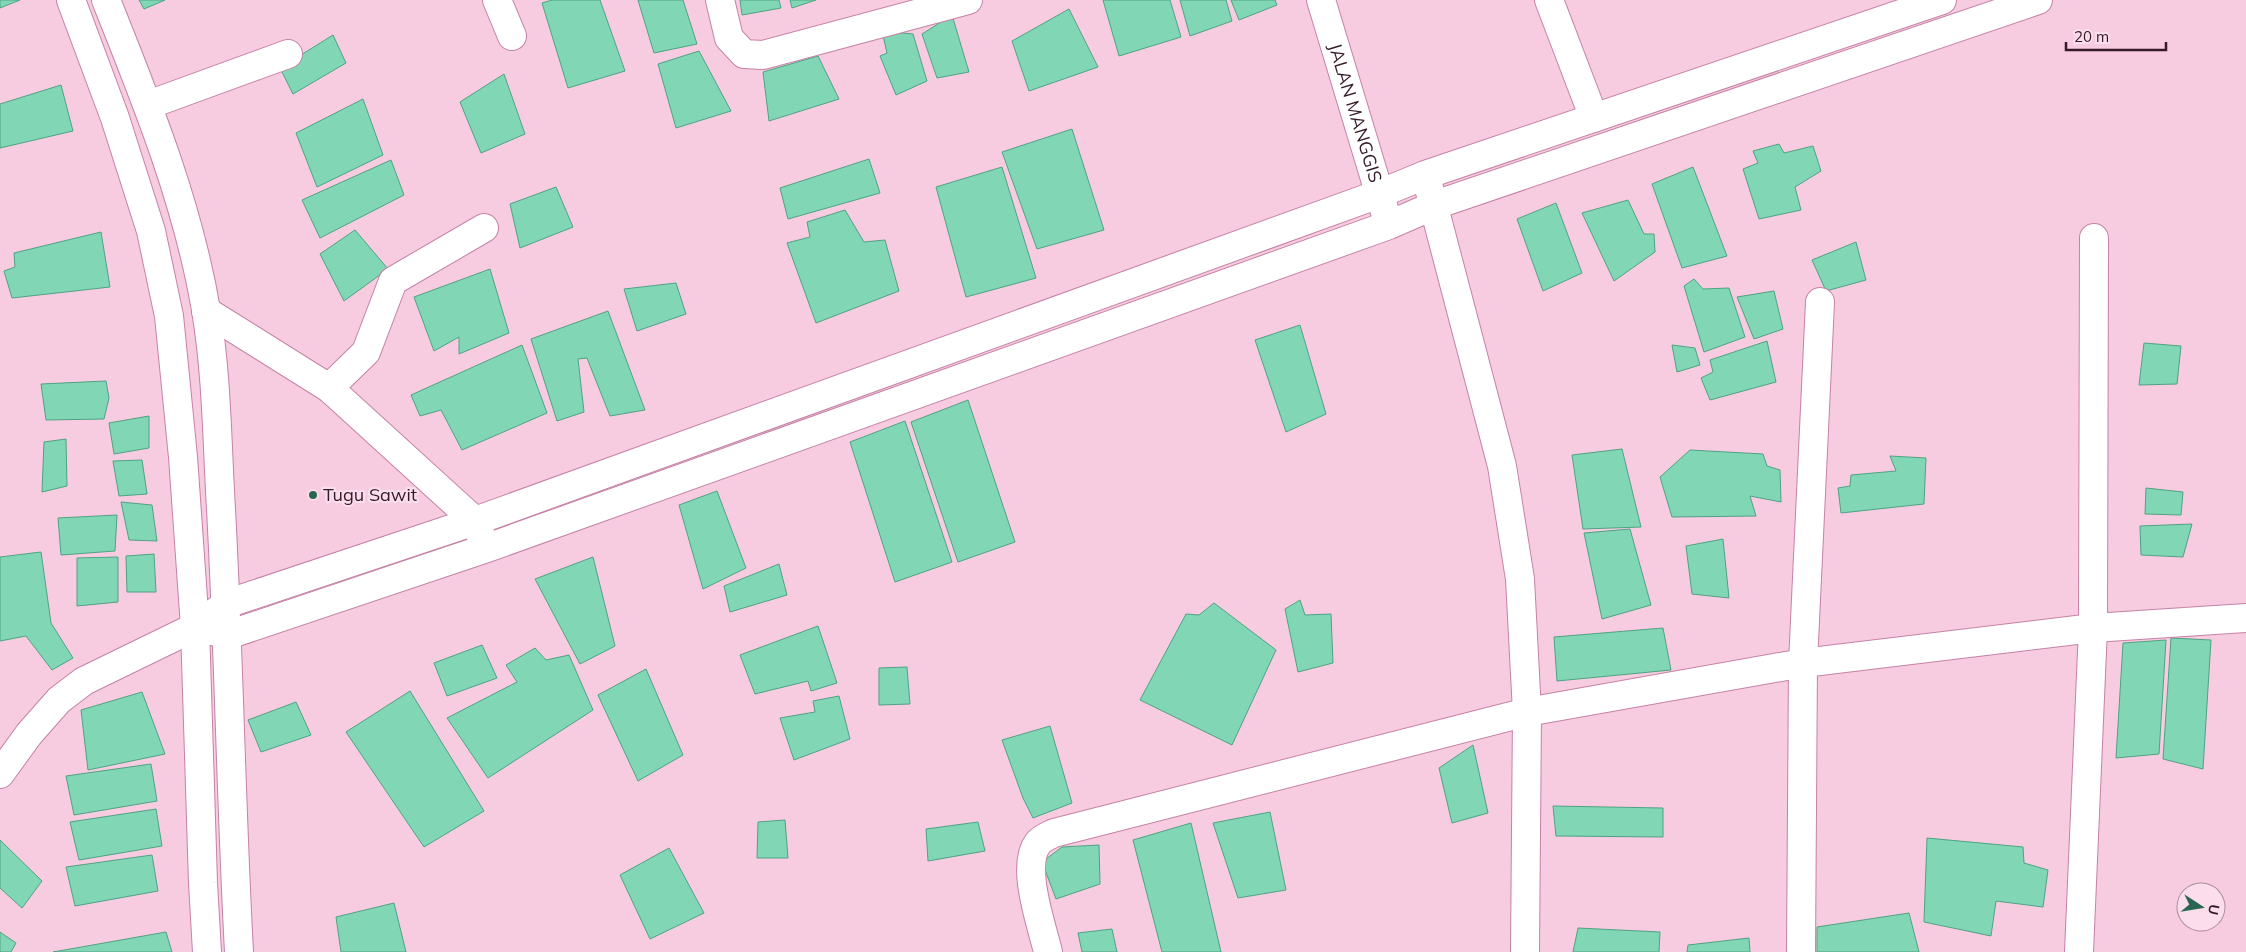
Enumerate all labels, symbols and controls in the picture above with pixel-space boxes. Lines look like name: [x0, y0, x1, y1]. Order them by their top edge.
scale bar: [2066, 20, 2166, 52]
text: 20 m: [2074, 27, 2109, 46]
street label: JALAN MANGGIS: [1324, 40, 1387, 185]
place label: Tugu Sawit: [323, 483, 417, 506]
marker: Tugu Sawit: [307, 489, 319, 501]
north arrow: [2176, 882, 2226, 932]
text: U: [2204, 903, 2224, 917]

